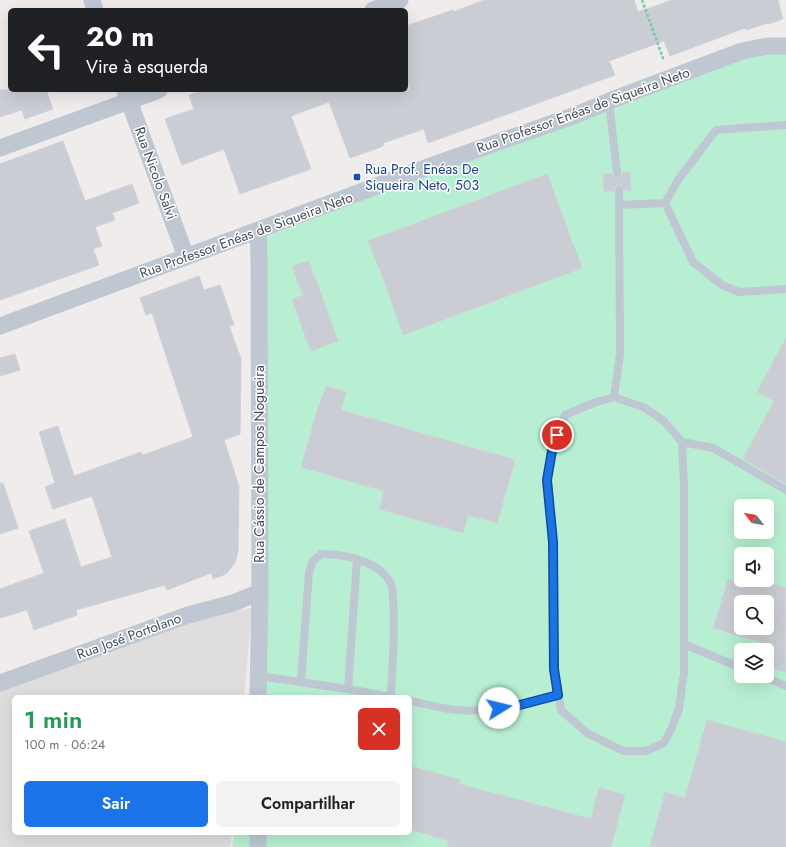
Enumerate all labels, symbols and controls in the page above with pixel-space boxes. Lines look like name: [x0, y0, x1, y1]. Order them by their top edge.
text: 20 m: [86, 16, 154, 57]
icon: left: [20, 24, 72, 76]
text: Vire à esquerda: [86, 54, 208, 80]
street label: Rua Professor Enéas de Siqueira Neto: [474, 62, 693, 158]
street label: Rua Nicolo Salvi: [130, 124, 182, 222]
place label: Rua Prof. Enéas De Siqueira Neto, 503: [365, 159, 479, 195]
marker: Rua Prof. Enéas De Siqueira Neto, 503: [352, 172, 362, 182]
street label: Rua Professor Enéas de Siqueira Neto: [137, 187, 356, 283]
street label: Rua Cássio de Campos Nogueira: [249, 365, 269, 563]
pin: [540, 418, 574, 452]
icon: arrive: [546, 424, 568, 446]
north arrow: [734, 499, 774, 539]
map controls: [734, 499, 774, 683]
button: sound: [734, 547, 774, 587]
button: search: [734, 595, 774, 635]
street label: Rua José Portolano: [74, 608, 184, 664]
button: layers: [734, 643, 774, 683]
position arrow: [478, 687, 520, 729]
text: 1 min: [24, 702, 82, 737]
button: close: [358, 708, 400, 750]
text: 100 m · 06:24: [24, 735, 105, 754]
button: Sair: [24, 781, 208, 827]
button: Compartilhar: [216, 781, 400, 827]

